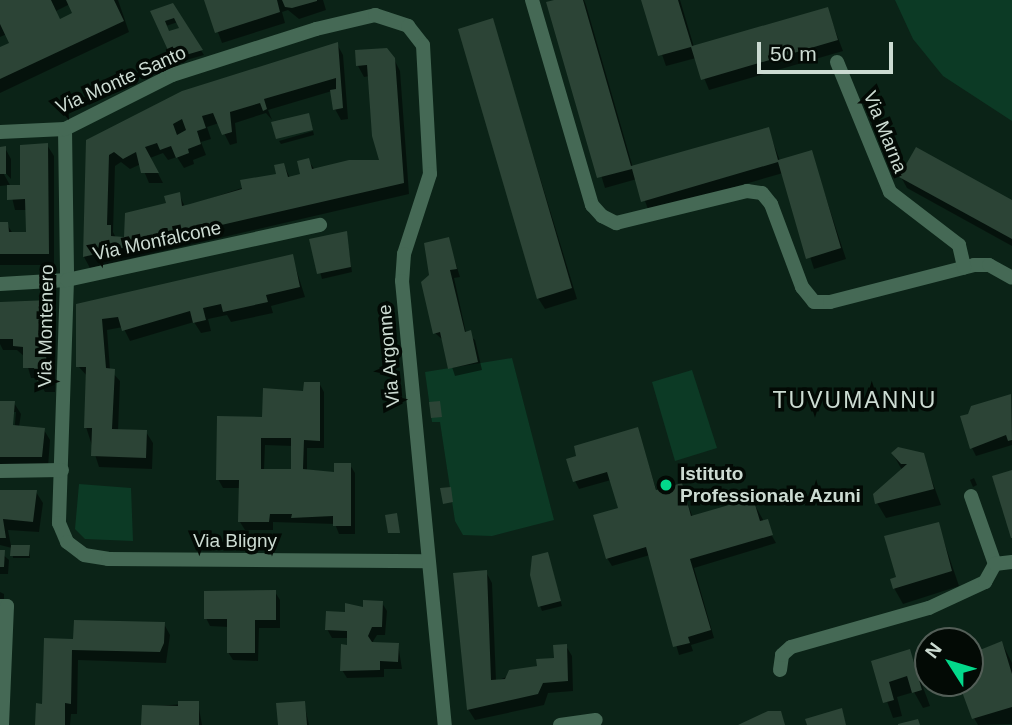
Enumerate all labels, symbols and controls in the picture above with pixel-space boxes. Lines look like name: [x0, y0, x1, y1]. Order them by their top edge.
scale bar: [760, 28, 897, 72]
street label: Via Monte Santo: [52, 41, 190, 119]
text: 50 m: [770, 42, 817, 65]
street label: Via Marna: [858, 88, 912, 176]
street label: Via Monfalcone: [91, 216, 223, 266]
street label: Via Montenero: [34, 264, 58, 388]
street label: Via Argonne: [373, 303, 405, 409]
district label: TUVUMANNU: [774, 386, 936, 414]
place label: Istituto Professionale Azuni: [680, 463, 862, 507]
marker: Istituto Professionale Azuni: [658, 477, 674, 493]
street label: Via Bligny: [193, 530, 277, 552]
north arrow: [914, 627, 984, 697]
text: N: [921, 638, 946, 662]

